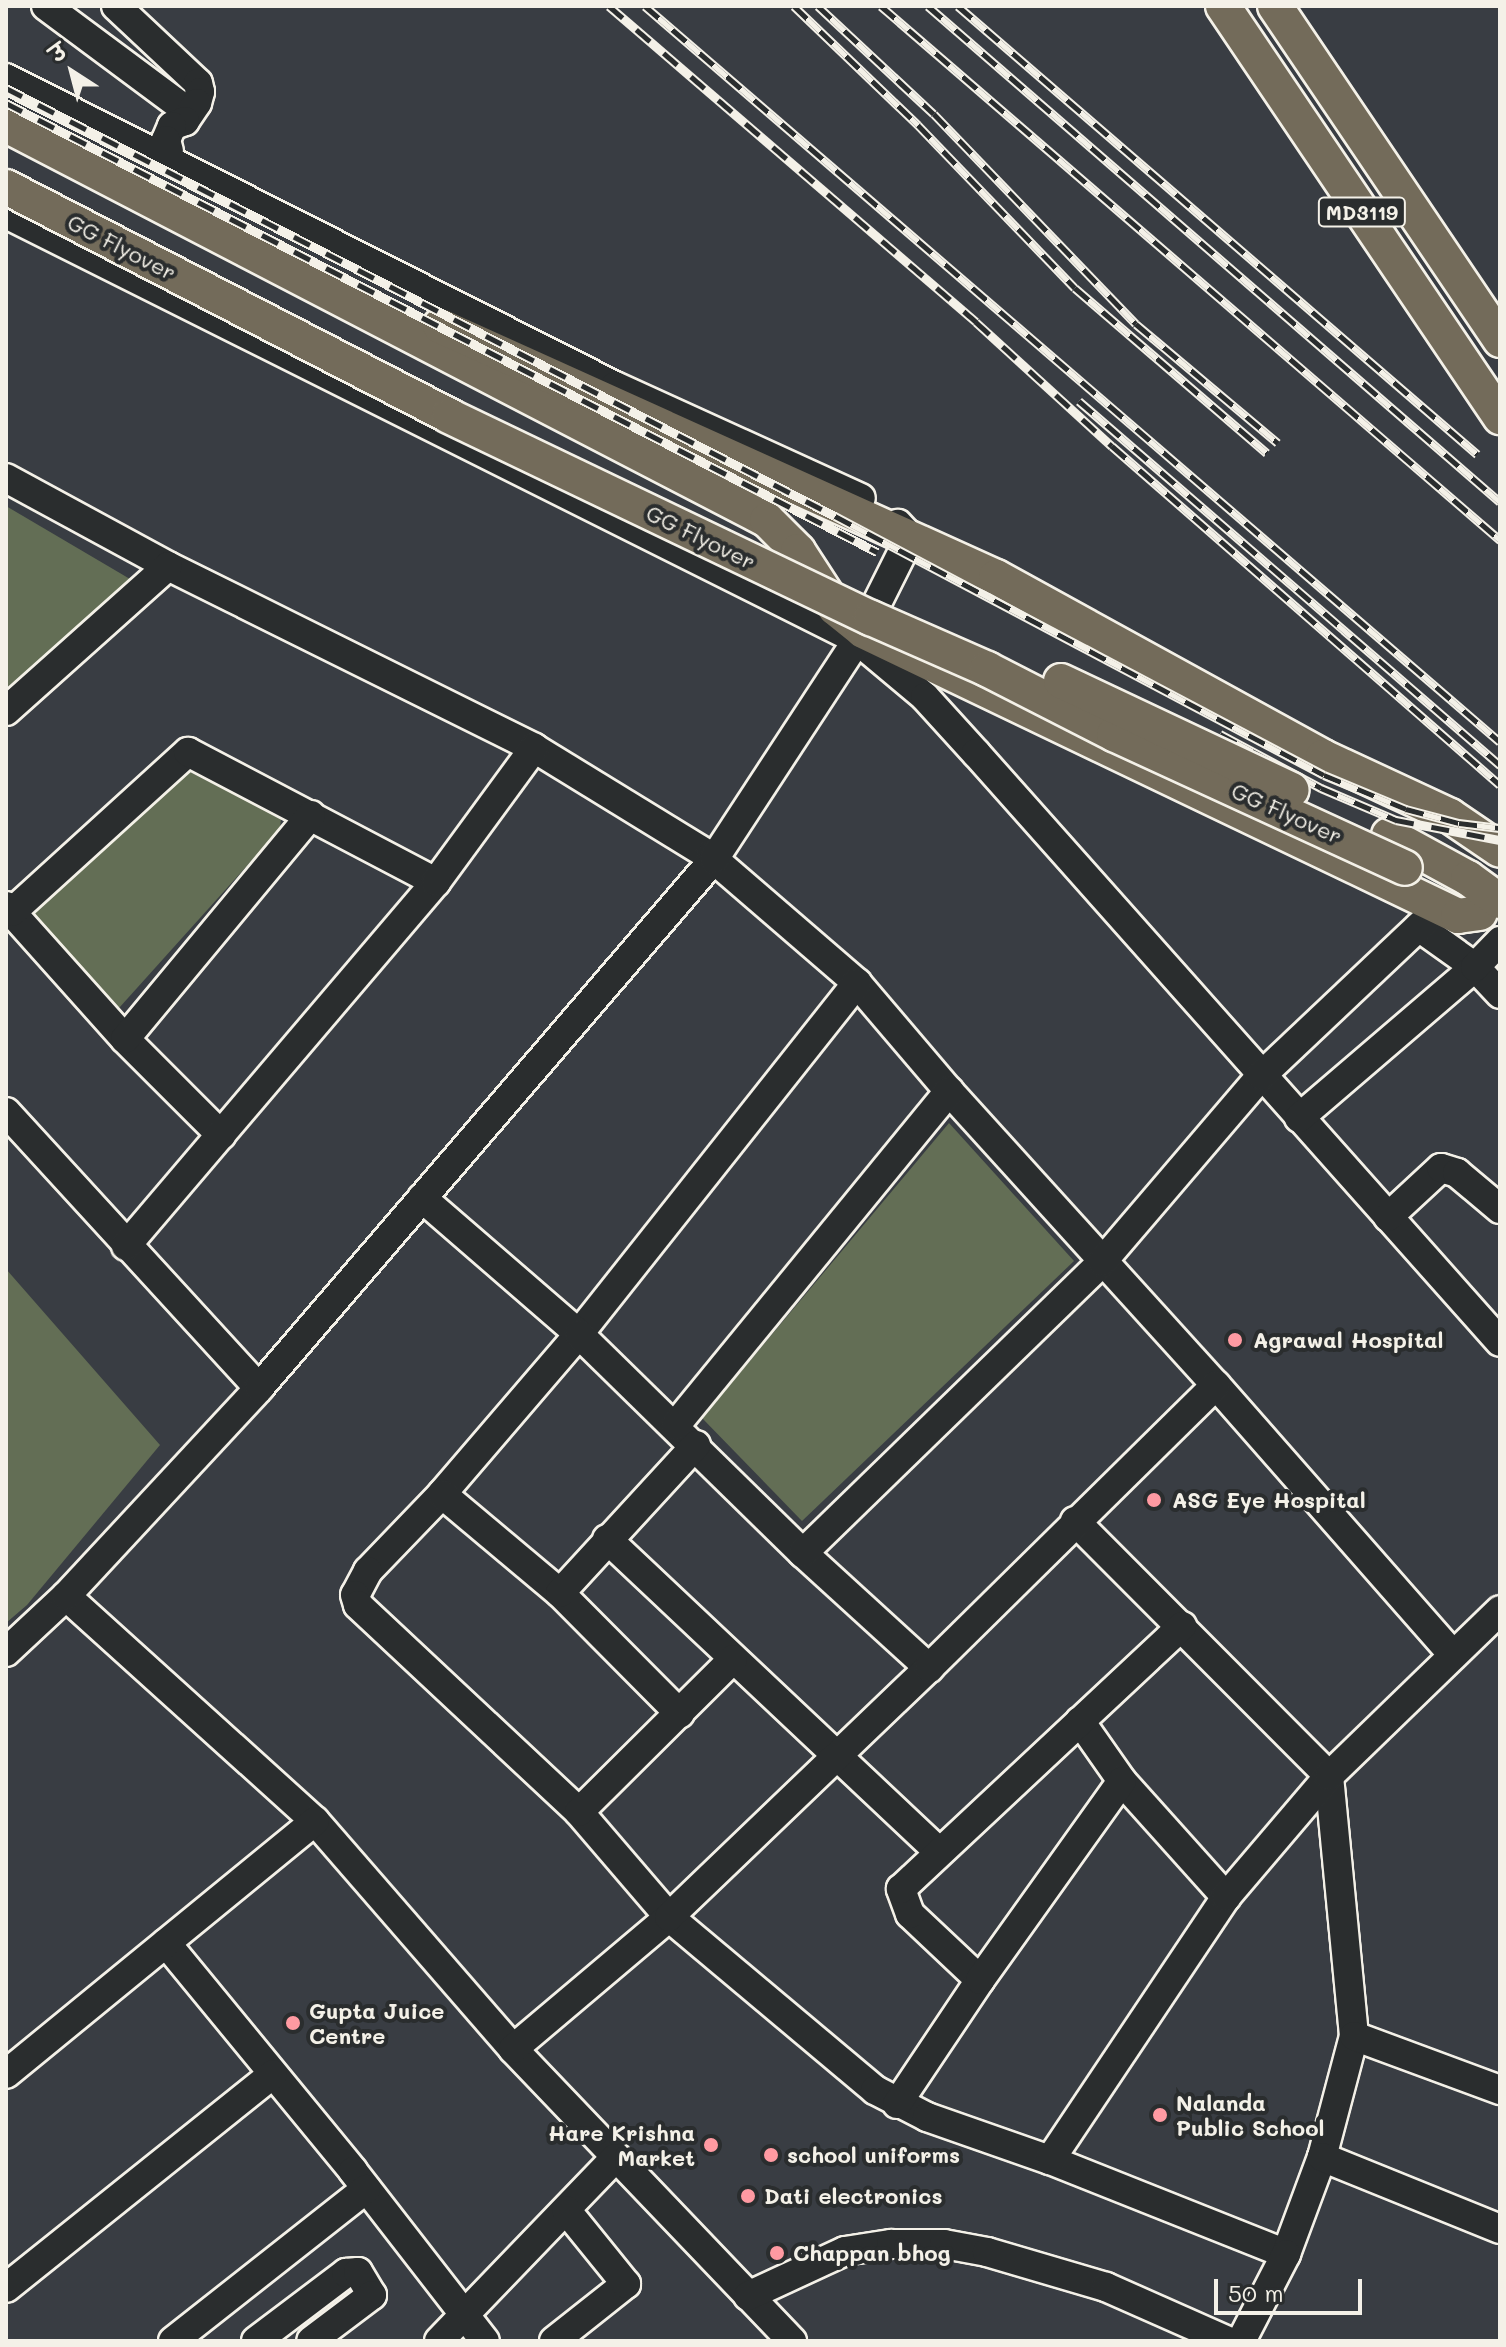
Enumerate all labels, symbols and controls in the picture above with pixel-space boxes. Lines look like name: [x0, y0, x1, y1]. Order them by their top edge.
north arrow: [32, 32, 112, 112]
text: उ: [43, 36, 72, 68]
road number: MD3119: [1316, 196, 1408, 228]
street label: GG Flyover: [63, 208, 181, 286]
street label: GG Flyover: [642, 499, 760, 575]
street label: GG Flyover: [1228, 777, 1346, 849]
place label: Agrawal Hospital: [1253, 1327, 1443, 1353]
marker: Agrawal Hospital: [1224, 1329, 1246, 1351]
place label: ASG Eye Hospital: [1172, 1487, 1366, 1513]
marker: ASG Eye Hospital: [1143, 1489, 1165, 1511]
place label: Gupta Juice Centre: [309, 1997, 444, 2048]
marker: Gupta Juice Centre: [284, 2014, 302, 2032]
place label: Nalanda Public School: [1176, 2089, 1324, 2140]
marker: Nalanda Public School: [1151, 2106, 1169, 2124]
place label: Hare Krishna Market: [548, 2119, 695, 2170]
marker: Hare Krishna Market: [702, 2136, 720, 2154]
place label: school uniforms: [787, 2142, 960, 2168]
marker: school uniforms: [762, 2146, 780, 2164]
place label: Dati electronics: [764, 2183, 943, 2209]
marker: Dati electronics: [739, 2187, 757, 2205]
place label: Chappan bhog: [793, 2240, 951, 2266]
marker: Chappan bhog: [768, 2244, 786, 2262]
scale bar: [1218, 2263, 1366, 2313]
text: 50 m: [1228, 2277, 1284, 2308]

